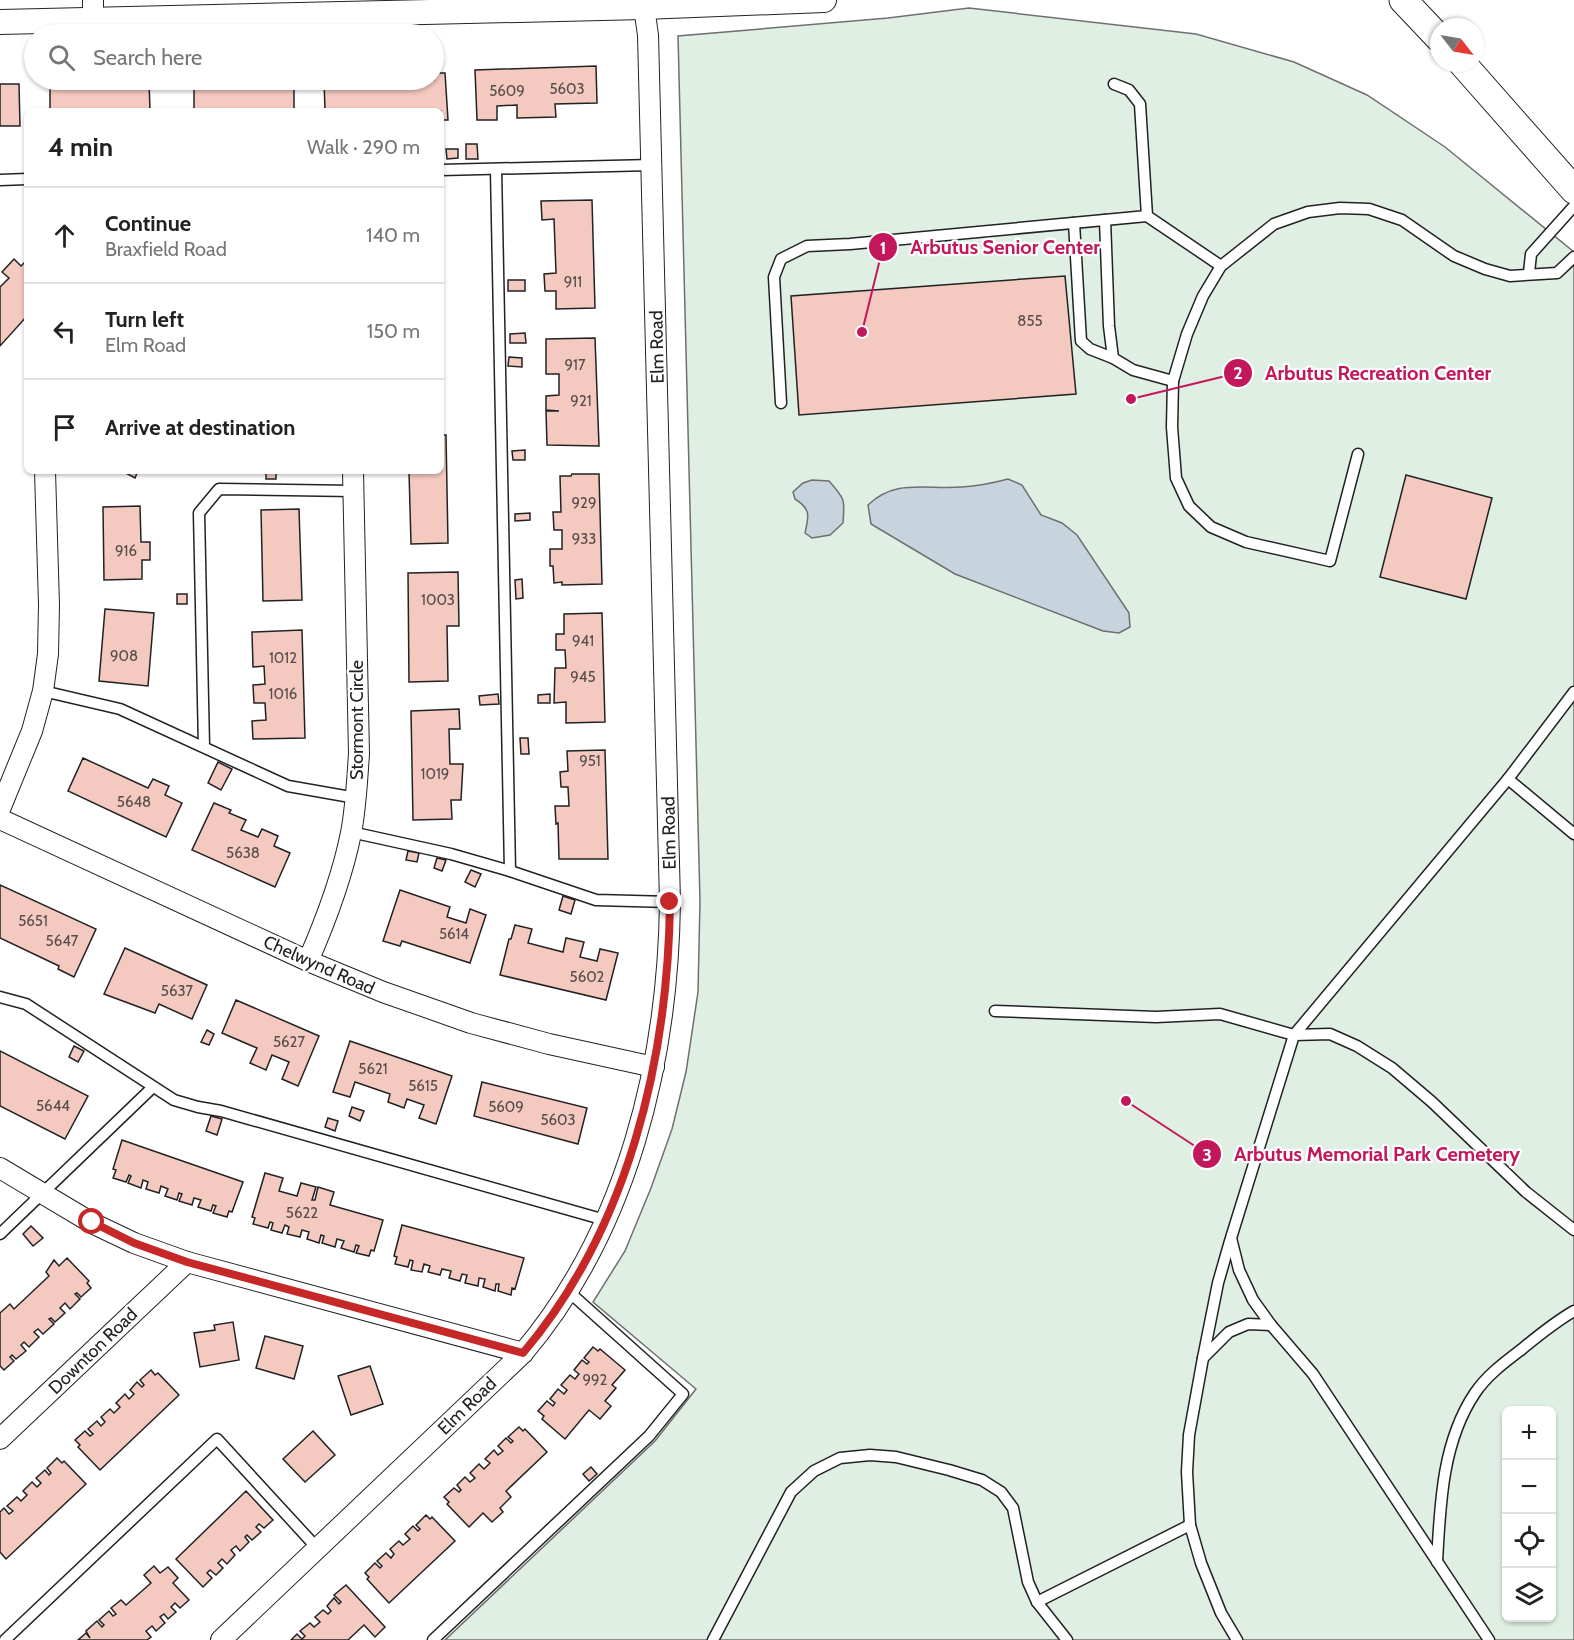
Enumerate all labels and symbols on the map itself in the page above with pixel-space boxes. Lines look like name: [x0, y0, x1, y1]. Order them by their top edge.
north arrow: [1430, 18, 1484, 72]
house number: 5603: [549, 80, 585, 98]
house number: 5609: [489, 82, 525, 100]
callout: Arbutus Senior Center: [868, 228, 1112, 266]
text: Arbutus Senior Center: [910, 235, 1100, 259]
text: 1: [880, 237, 886, 259]
house number: 911: [564, 273, 582, 291]
street label: Elm Road: [645, 310, 669, 384]
house number: 855: [1017, 312, 1043, 330]
callout: Arbutus Recreation Center: [1223, 354, 1503, 392]
house number: 917: [565, 356, 586, 374]
text: Arbutus Recreation Center: [1265, 361, 1491, 385]
text: 2: [1233, 362, 1243, 384]
house number: 921: [570, 392, 592, 410]
house number: 929: [572, 494, 596, 512]
house number: 933: [572, 530, 596, 548]
house number: 916: [115, 542, 137, 560]
house number: 1003: [421, 591, 455, 609]
house number: 941: [572, 632, 594, 650]
house number: 908: [110, 647, 138, 665]
house number: 1012: [269, 649, 297, 667]
street label: Stormont Circle: [346, 660, 368, 780]
house number: 945: [570, 668, 596, 686]
house number: 1016: [269, 685, 297, 703]
house number: 951: [579, 752, 601, 770]
house number: 1019: [421, 765, 449, 783]
house number: 5648: [117, 793, 151, 811]
street label: Elm Road: [657, 796, 681, 870]
house number: 5638: [226, 844, 260, 862]
route end: [656, 888, 682, 914]
house number: 5651: [18, 912, 48, 930]
house number: 5614: [439, 925, 469, 943]
street label: Chelwynd Road: [260, 931, 378, 999]
house number: 5647: [46, 932, 79, 950]
house number: 5602: [570, 968, 605, 986]
house number: 5637: [161, 982, 194, 1000]
house number: 5627: [273, 1033, 305, 1051]
house number: 5621: [358, 1060, 388, 1078]
house number: 5615: [408, 1077, 438, 1095]
house number: 5644: [36, 1097, 70, 1115]
house number: 5609: [488, 1098, 524, 1116]
house number: 5603: [540, 1111, 576, 1129]
callout: Arbutus Memorial Park Cemetery: [1192, 1135, 1532, 1173]
text: Arbutus Memorial Park Cemetery: [1234, 1142, 1520, 1166]
text: 3: [1202, 1144, 1212, 1166]
house number: 5622: [286, 1204, 318, 1222]
route start: [78, 1208, 104, 1234]
street label: Downton Road: [44, 1303, 142, 1399]
house number: 992: [583, 1371, 608, 1389]
street label: Elm Road: [433, 1373, 501, 1439]

